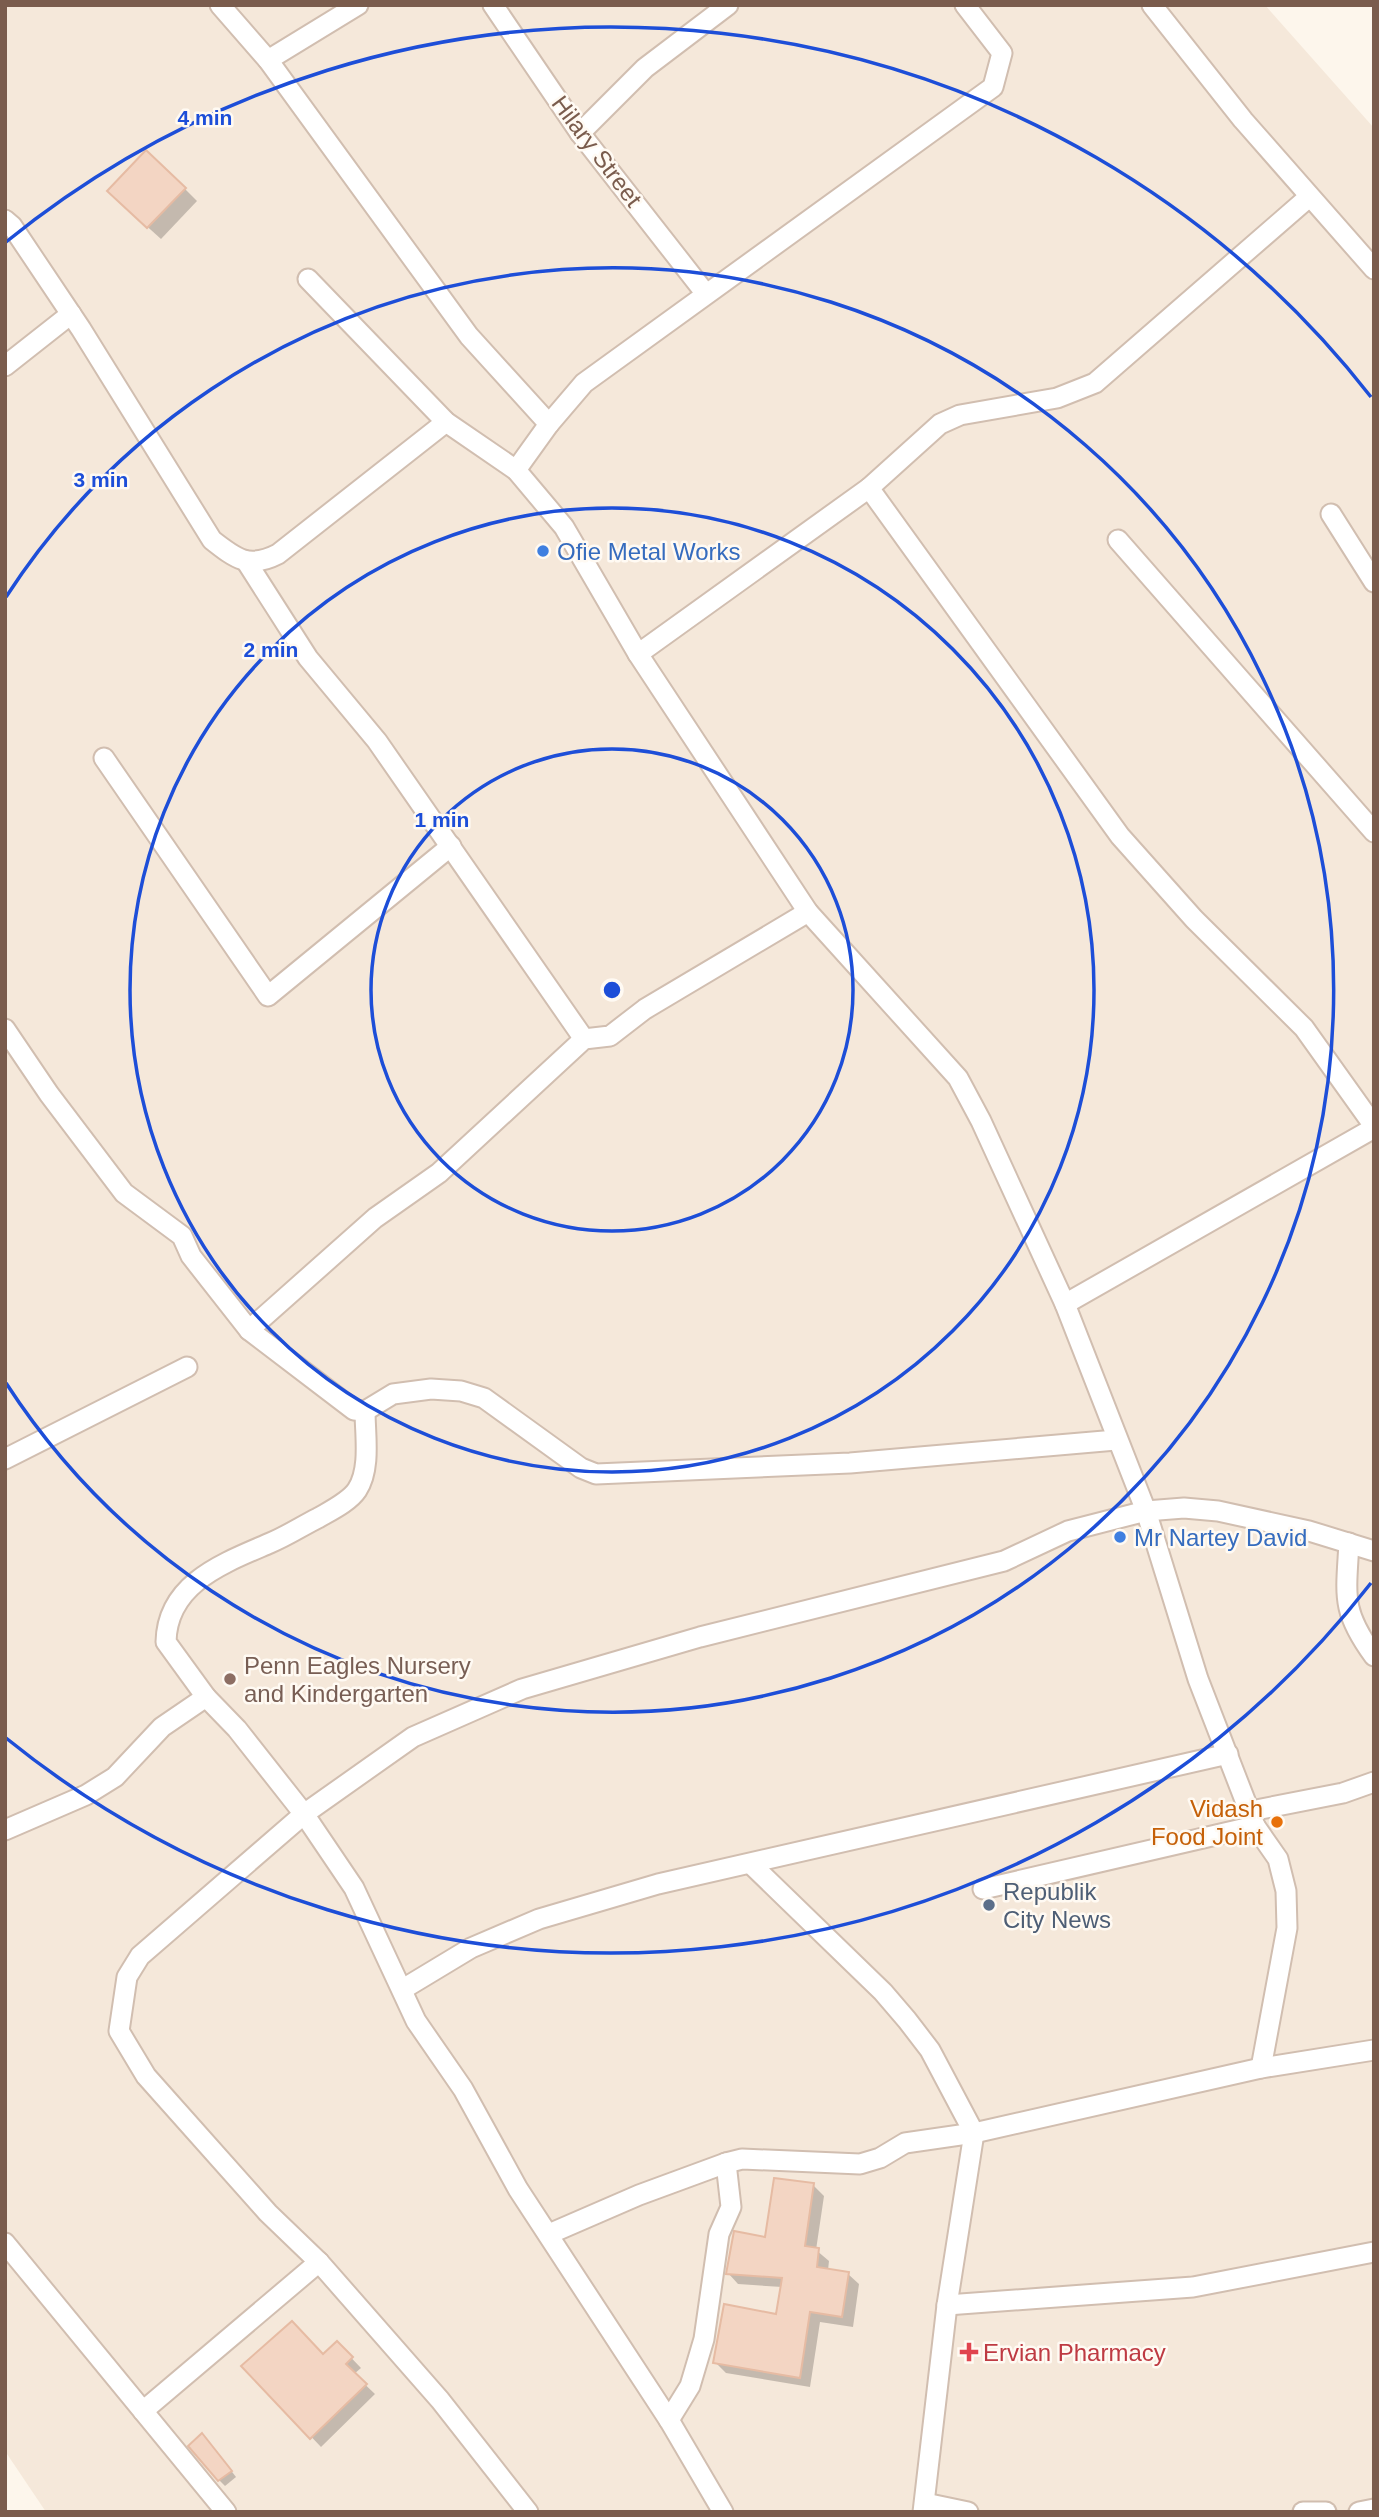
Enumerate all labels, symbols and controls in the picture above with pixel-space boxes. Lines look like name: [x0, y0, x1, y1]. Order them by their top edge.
street label: Hilary Street: [546, 90, 648, 212]
text: 4 min: [178, 106, 232, 129]
text: 3 min: [74, 468, 128, 491]
place label: Ofie Metal Works: [557, 538, 741, 565]
marker: Ofie Metal Works: [535, 543, 551, 559]
text: 2 min: [244, 638, 298, 661]
text: 1 min: [415, 808, 469, 831]
centre of rings: [600, 978, 624, 1002]
place label: Mr Nartey David: [1134, 1524, 1307, 1551]
marker: Mr Nartey David: [1112, 1529, 1128, 1545]
place label: Penn Eagles Nursery and Kindergarten: [244, 1652, 471, 1707]
marker: Penn Eagles Nursery and Kindergarten: [222, 1671, 238, 1687]
place label: Vidash Food Joint: [1151, 1795, 1263, 1850]
marker: Vidash Food Joint: [1269, 1814, 1285, 1830]
place label: Republik City News: [1003, 1878, 1111, 1933]
marker: Republik City News: [981, 1897, 997, 1913]
place label: Ervian Pharmacy: [983, 2339, 1166, 2366]
marker: Ervian Pharmacy: [961, 2344, 977, 2360]

